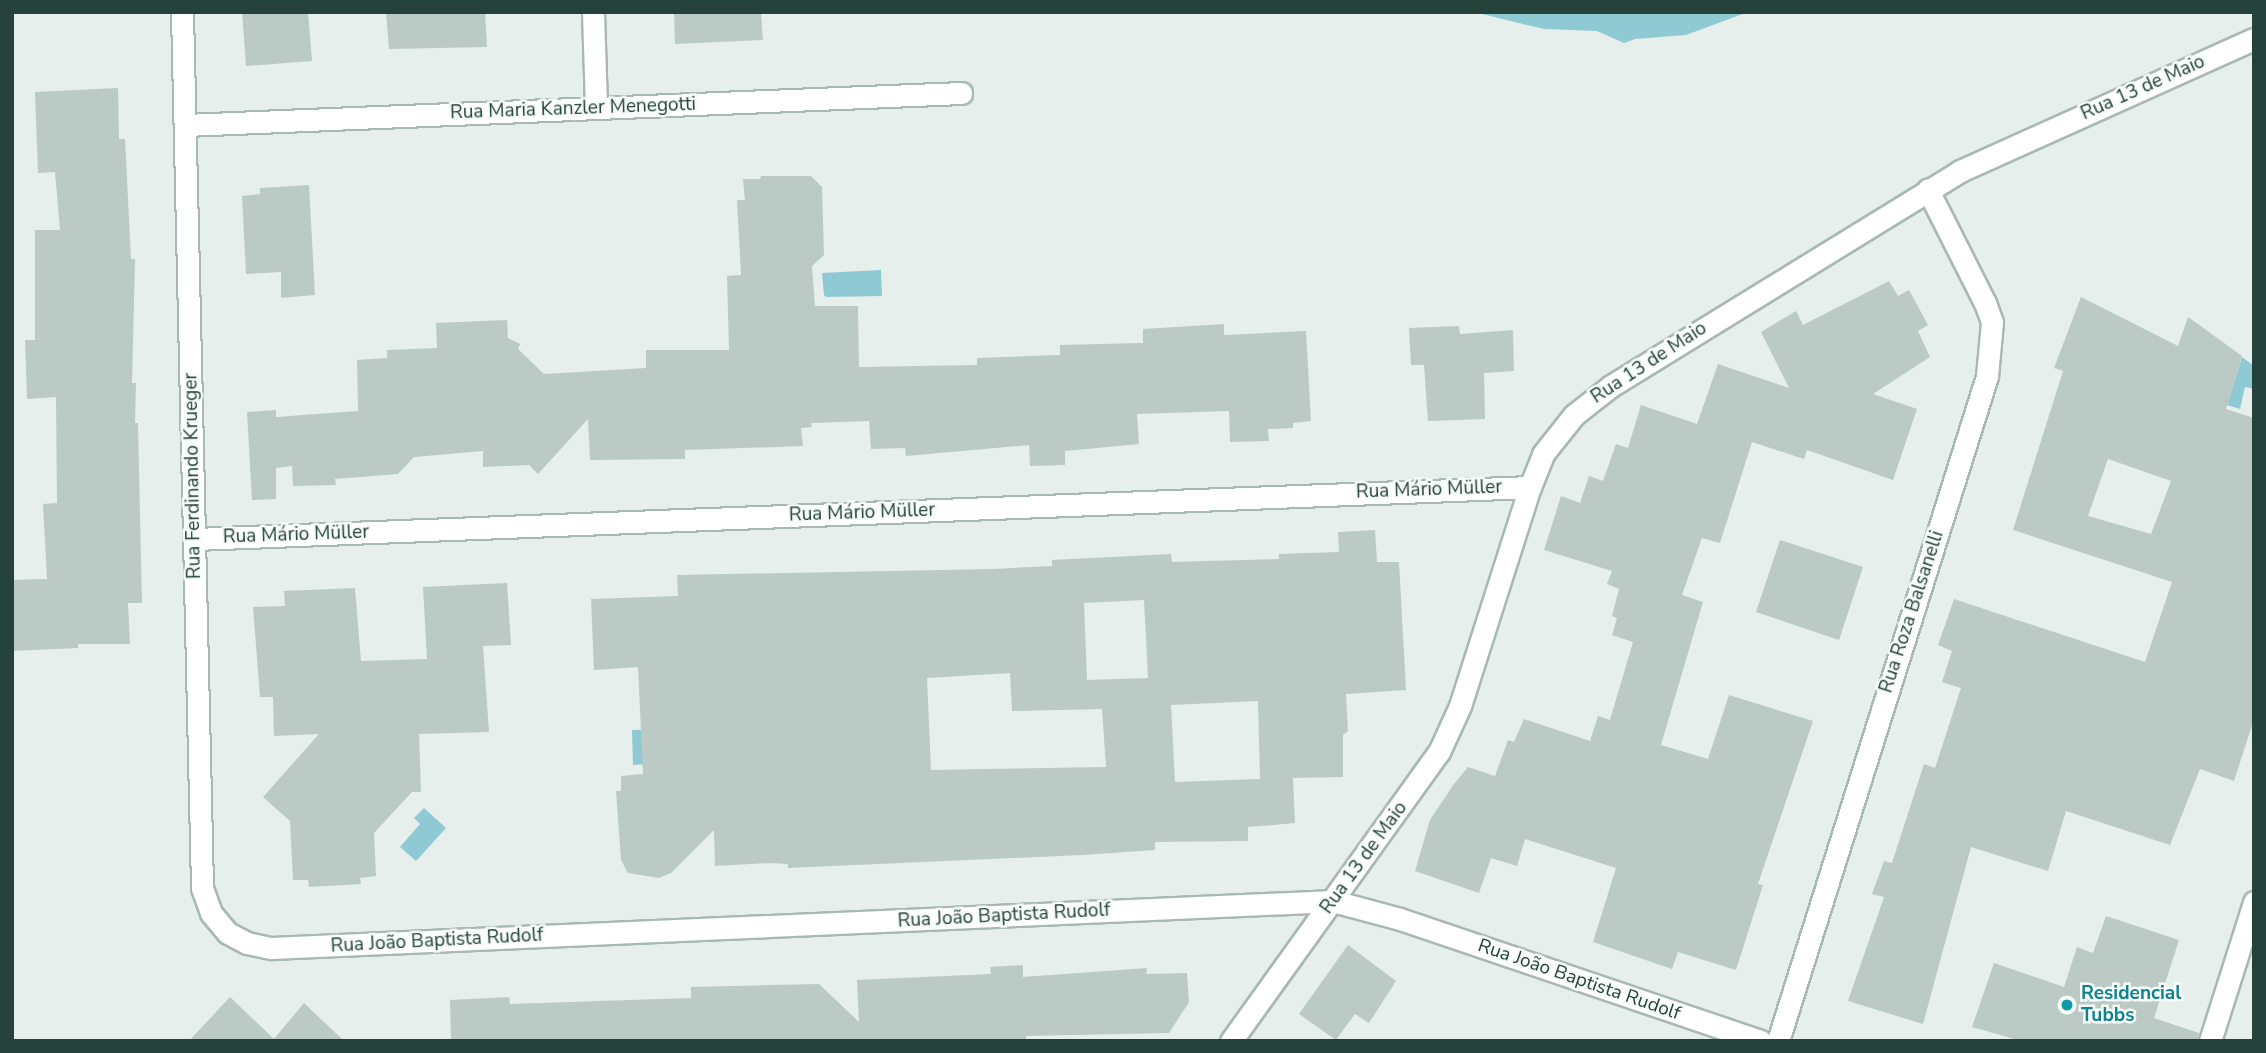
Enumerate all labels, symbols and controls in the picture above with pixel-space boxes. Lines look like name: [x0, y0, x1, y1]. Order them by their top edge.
street label: Rua 13 de Maio: [2077, 50, 2209, 126]
street label: Rua Maria Kanzler Menegotti: [450, 93, 696, 125]
street label: Rua 13 de Maio: [1587, 317, 1711, 409]
street label: Rua Ferdinando Krueger: [180, 373, 206, 579]
street label: Rua Mário Müller: [1356, 476, 1502, 504]
street label: Rua Mário Müller: [789, 499, 935, 527]
street label: Rua Mário Müller: [223, 521, 369, 549]
street label: Rua Roza Balsanelli: [1875, 528, 1949, 696]
street label: Rua 13 de Maio: [1316, 797, 1412, 919]
street label: Rua João Baptista Rudolf: [897, 899, 1111, 933]
street label: Rua João Baptista Rudolf: [330, 924, 544, 958]
street label: Rua João Baptista Rudolf: [1475, 935, 1683, 1025]
place label: Residencial Tubbs: [2081, 983, 2181, 1027]
marker: Residencial Tubbs: [2059, 997, 2075, 1013]

